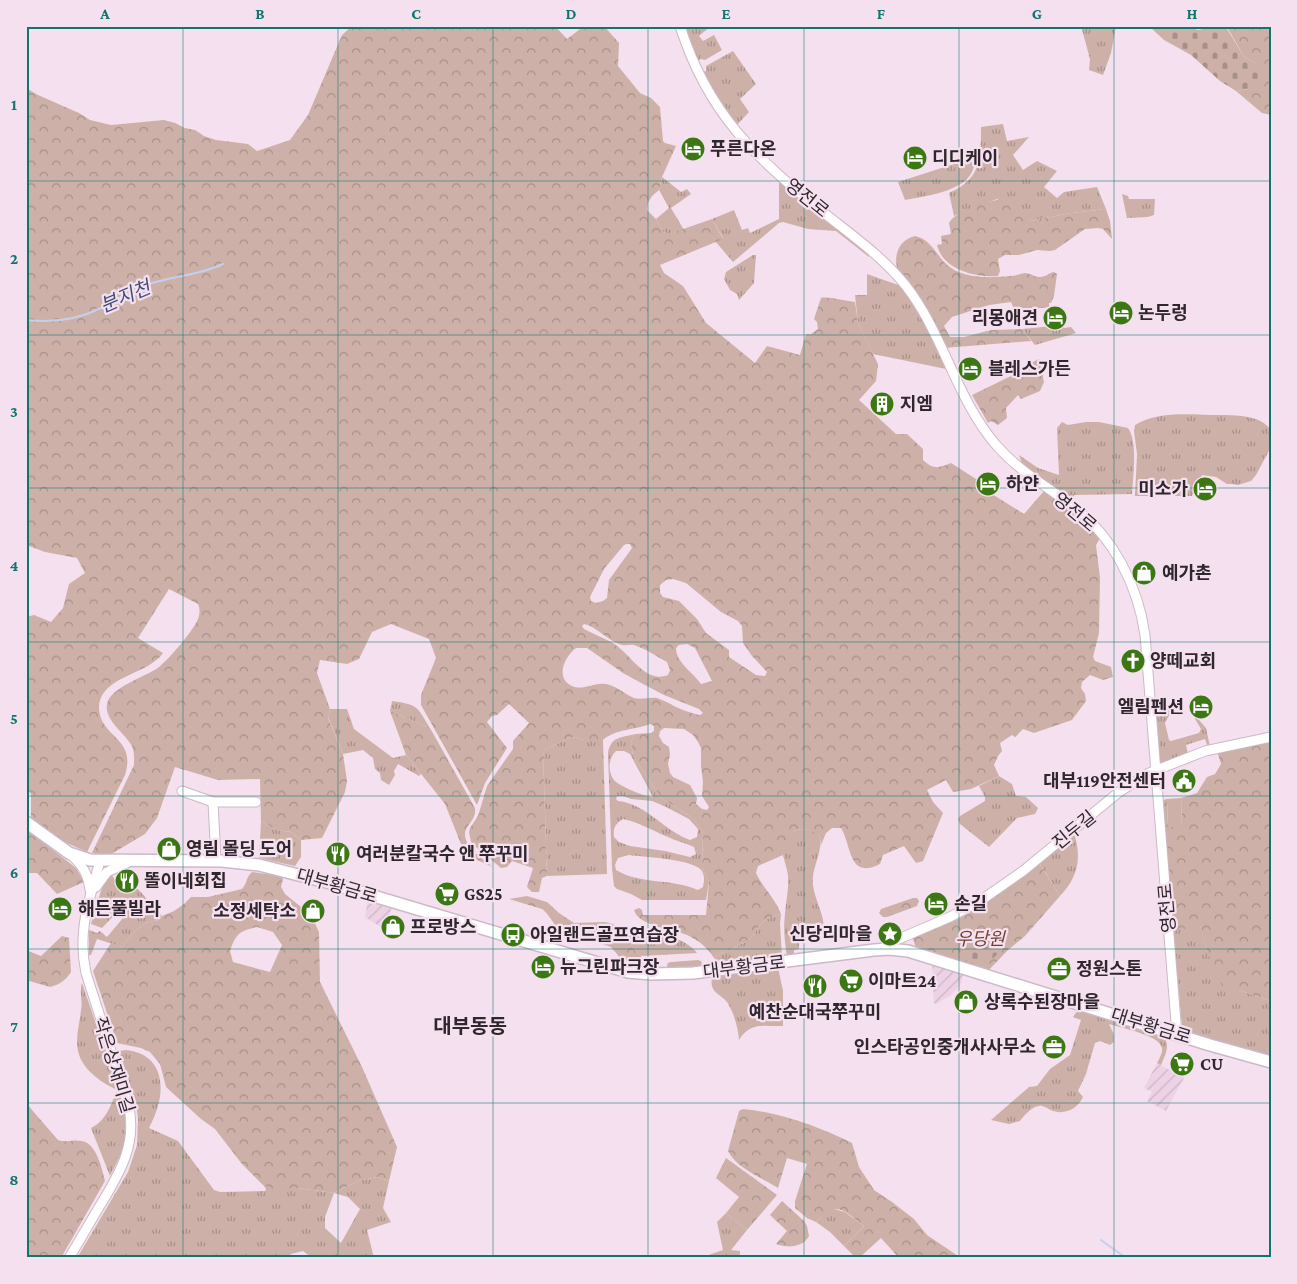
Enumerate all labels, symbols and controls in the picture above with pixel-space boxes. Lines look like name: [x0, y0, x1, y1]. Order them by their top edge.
text: A: [99, 5, 110, 22]
text: B: [255, 5, 265, 22]
text: C: [411, 5, 421, 22]
text: D: [565, 5, 577, 22]
text: E: [721, 5, 731, 22]
text: F: [877, 5, 886, 22]
text: G: [1032, 5, 1042, 22]
text: H: [1187, 5, 1198, 22]
text: 1: [11, 96, 17, 113]
hotel icon: 푸른다온: [680, 136, 706, 162]
place label: 푸른다온: [710, 139, 776, 159]
hotel icon: 디디케이: [902, 145, 928, 171]
place label: 디디케이: [932, 148, 998, 168]
street label: 영전로: [781, 175, 833, 221]
text: 2: [10, 250, 18, 267]
water label: 분지천: [97, 276, 155, 316]
hotel icon: 논두렁: [1108, 300, 1134, 326]
place label: 논두렁: [1138, 303, 1188, 323]
hotel icon: 리몽애견: [1042, 305, 1068, 331]
place label: 리몽애견: [972, 308, 1038, 328]
hotel icon: 블레스가든: [957, 356, 983, 382]
place label: 블레스가든: [988, 359, 1071, 379]
building icon: 지엠: [869, 391, 895, 417]
place label: 지엠: [900, 394, 933, 414]
text: 3: [10, 403, 18, 420]
hotel icon: 하얀: [975, 471, 1001, 497]
place label: 하얀: [1006, 474, 1039, 494]
hotel icon: 미소가: [1192, 476, 1218, 502]
place label: 미소가: [1138, 479, 1188, 499]
street label: 영전로: [1050, 488, 1100, 536]
text: 4: [10, 557, 19, 574]
shop icon: 예가촌: [1131, 560, 1157, 586]
place label: 예가촌: [1162, 563, 1212, 583]
church icon: 양떼교회: [1120, 648, 1146, 674]
place label: 양떼교회: [1150, 651, 1216, 671]
hotel icon: 엘림펜션: [1188, 694, 1214, 720]
place label: 엘림펜션: [1118, 697, 1184, 717]
text: 5: [10, 710, 18, 727]
public building icon: 대부119안전센터: [1171, 768, 1197, 794]
place label: 대부119안전센터: [1043, 771, 1166, 791]
street label: 진두길: [1048, 807, 1100, 853]
shop icon: 영림 몰딩 도어: [156, 836, 182, 862]
place label: 영림 몰딩 도어: [186, 839, 292, 859]
restaurant icon: 여러분칼국수 앤 쭈꾸미: [325, 841, 351, 867]
place label: 여러분칼국수 앤 쭈꾸미: [356, 844, 529, 864]
text: 6: [10, 864, 18, 881]
street label: 대부황금로: [294, 865, 380, 907]
restaurant icon: 똘이네회집: [114, 868, 140, 894]
place label: 똘이네회집: [144, 871, 227, 891]
supermarket icon: GS25: [434, 881, 460, 907]
street label: 영전로: [1155, 882, 1179, 934]
place label: GS25: [464, 884, 503, 904]
hotel icon: 손길: [923, 891, 949, 917]
place label: 손길: [954, 894, 987, 914]
hotel icon: 해든풀빌라: [47, 896, 73, 922]
shop icon: 소정세탁소: [300, 898, 326, 924]
place label: 해든풀빌라: [78, 899, 161, 919]
place label: 소정세탁소: [213, 901, 296, 921]
shop icon: 프로방스: [380, 914, 406, 940]
place label: 프로방스: [410, 917, 476, 937]
place icon: 신당리마을: [877, 921, 903, 947]
bus stop icon: 아일랜드골프연습장: [500, 922, 526, 948]
place label: 신당리마을: [789, 924, 872, 944]
place label: 아일랜드골프연습장: [530, 925, 679, 945]
park label: 우당원: [955, 929, 1006, 949]
street label: 대부황금로: [702, 952, 786, 982]
hotel icon: 뉴그린파크장: [530, 954, 556, 980]
office icon: 정원스톤: [1046, 956, 1072, 982]
place label: 뉴그린파크장: [560, 957, 660, 977]
place label: 정원스톤: [1076, 959, 1142, 979]
supermarket icon: 이마트24: [838, 968, 864, 994]
place label: 이마트24: [868, 971, 937, 991]
restaurant icon: 예찬순대국쭈꾸미: [802, 973, 828, 999]
shop icon: 상록수된장마을: [953, 989, 979, 1015]
place label: 상록수된장마을: [984, 992, 1100, 1012]
place label: 예찬순대국쭈꾸미: [749, 1002, 881, 1022]
street label: 대부황금로: [1108, 1004, 1194, 1048]
street label: 작은상재미길: [90, 1015, 138, 1115]
district label: 대부동동: [433, 1015, 507, 1037]
text: 7: [10, 1018, 18, 1035]
office icon: 인스타공인중개사사무소: [1041, 1034, 1067, 1060]
place label: 인스타공인중개사사무소: [854, 1037, 1036, 1057]
supermarket icon: CU: [1169, 1051, 1195, 1077]
place label: CU: [1200, 1054, 1223, 1074]
text: 8: [9, 1171, 19, 1188]

